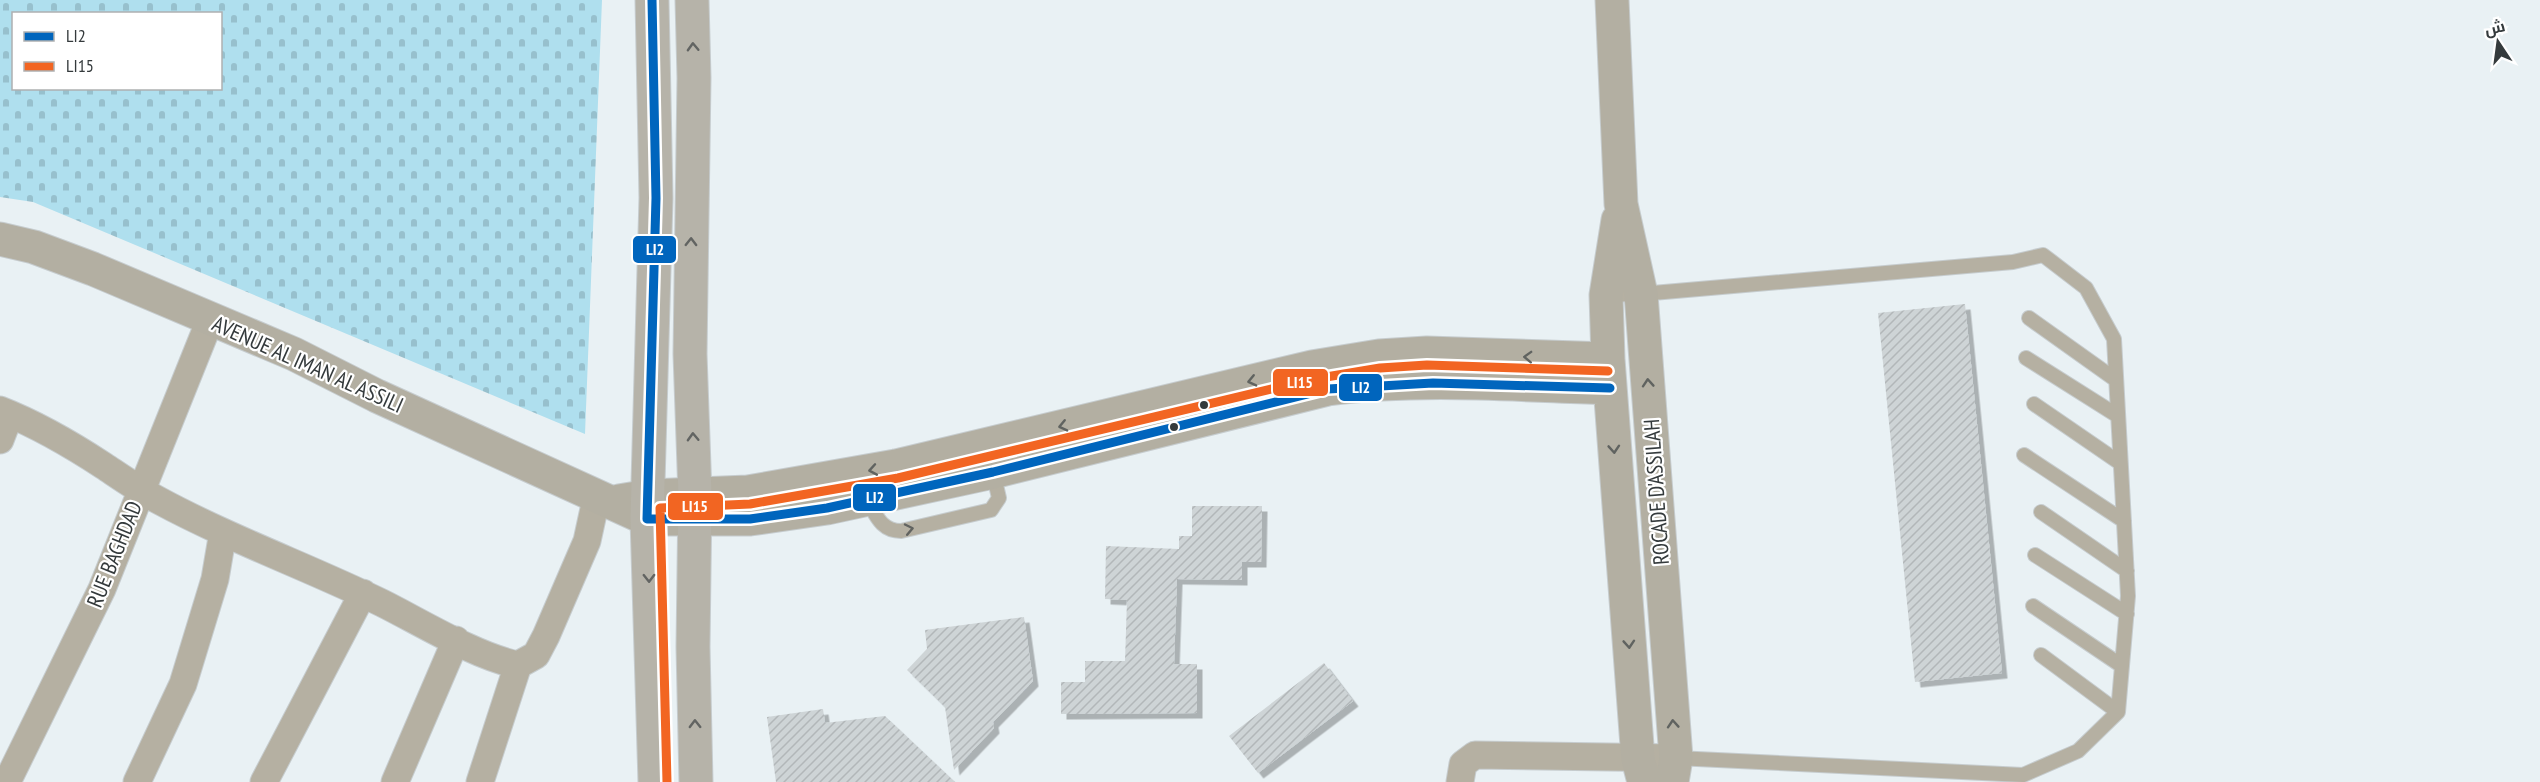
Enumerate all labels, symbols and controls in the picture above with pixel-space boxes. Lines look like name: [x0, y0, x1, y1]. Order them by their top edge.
legend: [12, 12, 222, 90]
north arrow: [2468, 12, 2528, 72]
text: ش: [2482, 15, 2507, 39]
text: LI2: [66, 24, 86, 47]
one-way arrow: [687, 42, 699, 51]
text: LI15: [66, 54, 94, 77]
line badge: LI2: [632, 235, 677, 264]
one-way arrow: [685, 237, 697, 246]
text: LI2: [646, 239, 664, 259]
street label: AVENUE AL IMAN AL ASSILI: [208, 309, 408, 419]
one-way arrow: [1524, 350, 1533, 363]
line badge: LI15: [1272, 368, 1329, 397]
text: LI15: [1287, 372, 1313, 392]
line badge: LI2: [1338, 373, 1383, 402]
one-way arrow: [1247, 374, 1257, 387]
text: LI2: [1352, 377, 1370, 397]
one-way arrow: [1642, 378, 1655, 387]
unlabelled marker: [1198, 399, 1210, 411]
street label: ROCADE D'ASSILAH: [1637, 418, 1675, 566]
one-way arrow: [1058, 419, 1068, 432]
unlabelled marker: [1168, 421, 1180, 433]
one-way arrow: [687, 432, 700, 441]
one-way arrow: [1607, 445, 1620, 454]
one-way arrow: [868, 463, 878, 476]
line badge: LI2: [852, 483, 897, 512]
text: LI2: [866, 487, 884, 507]
line badge: LI15: [667, 492, 724, 521]
text: LI15: [682, 496, 708, 516]
street label: RUE BAGHDAD: [80, 497, 148, 611]
one-way arrow: [904, 523, 914, 536]
one-way arrow: [643, 573, 655, 582]
one-way arrow: [1622, 639, 1635, 648]
one-way arrow: [689, 719, 701, 728]
one-way arrow: [1667, 719, 1680, 728]

